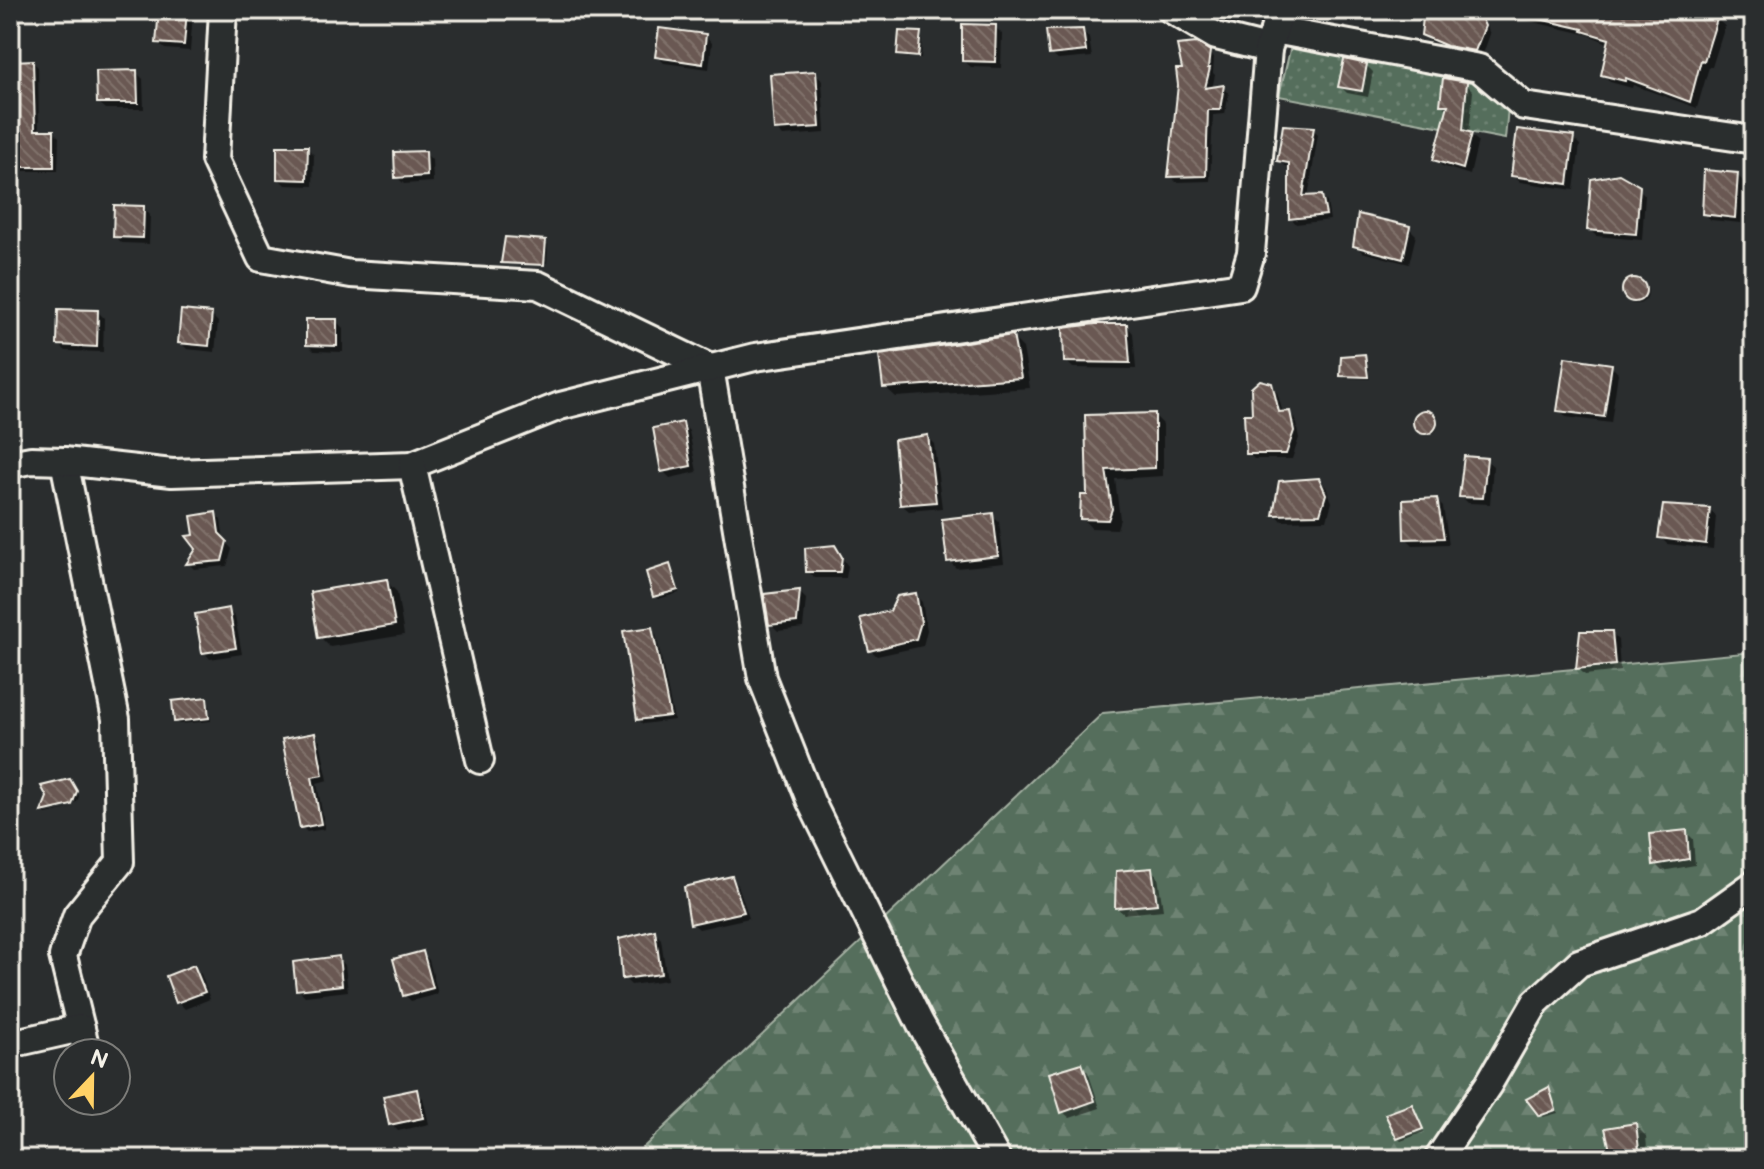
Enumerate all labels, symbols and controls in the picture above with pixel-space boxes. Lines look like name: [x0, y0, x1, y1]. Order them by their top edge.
north arrow: [52, 1037, 132, 1117]
text: N: [86, 1044, 112, 1075]

